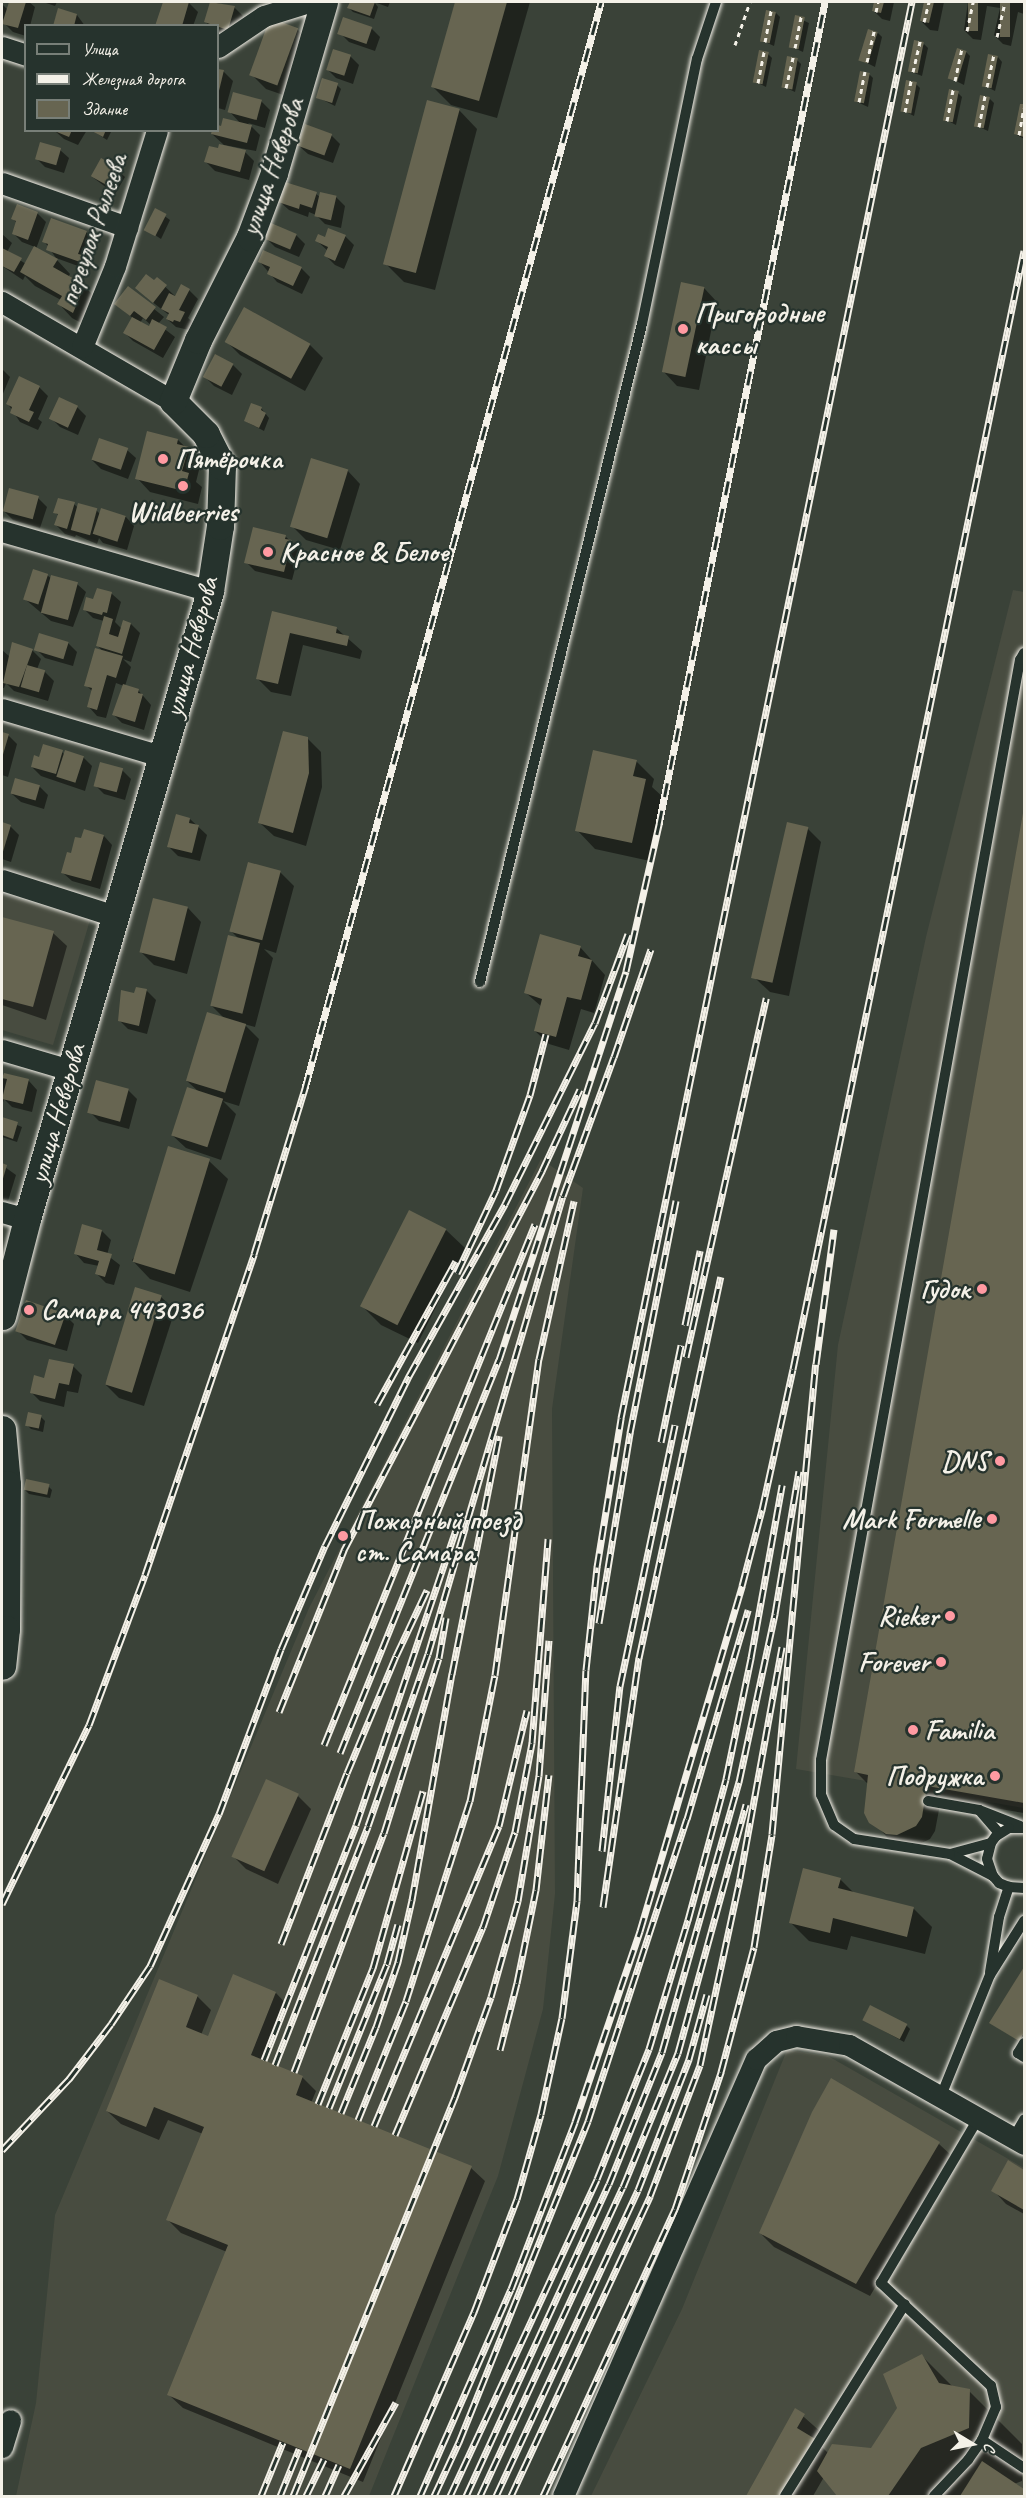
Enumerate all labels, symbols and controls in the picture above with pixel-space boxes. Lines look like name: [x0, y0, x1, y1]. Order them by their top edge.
legend: [24, 24, 219, 132]
text: Улица: [82, 38, 118, 60]
text: Железная дорога: [82, 68, 185, 90]
street label: улица Неверова: [233, 93, 311, 241]
text: Здание: [82, 98, 127, 120]
street label: переулок Рылеева: [51, 150, 135, 310]
place label: Пригородные кассы: [695, 296, 824, 362]
marker: Пригородные кассы: [676, 322, 690, 336]
place label: Пятёрочка: [175, 442, 282, 476]
marker: Пятёрочка: [156, 452, 170, 466]
marker: Wildberries: [176, 479, 190, 493]
place label: Wildberries: [128, 495, 238, 529]
place label: Красное & Белое: [280, 535, 449, 569]
marker: Красное & Белое: [261, 545, 275, 559]
street label: улица Неверова: [156, 573, 226, 721]
street label: улица Неверова: [21, 1040, 93, 1188]
place label: Гудок: [920, 1272, 970, 1306]
marker: Гудок: [975, 1282, 989, 1296]
place label: Самара 443036: [41, 1293, 202, 1327]
marker: Самара 443036: [22, 1303, 36, 1317]
place label: DNS: [942, 1444, 988, 1478]
marker: DNS: [993, 1454, 1007, 1468]
place label: Mark Formelle: [841, 1502, 980, 1536]
place label: Пожарный поезд ст. Самара: [355, 1503, 521, 1569]
marker: Mark Formelle: [985, 1512, 999, 1526]
marker: Пожарный поезд ст. Самара: [336, 1529, 350, 1543]
place label: Rieker: [878, 1599, 938, 1633]
marker: Rieker: [943, 1609, 957, 1623]
place label: Forever: [858, 1645, 929, 1679]
marker: Forever: [934, 1655, 948, 1669]
place label: Familia: [925, 1713, 994, 1747]
marker: Familia: [906, 1723, 920, 1737]
place label: Подружка: [886, 1759, 983, 1793]
marker: Подружка: [988, 1769, 1002, 1783]
north arrow: [942, 2414, 1002, 2474]
text: С: [979, 2442, 1000, 2453]

